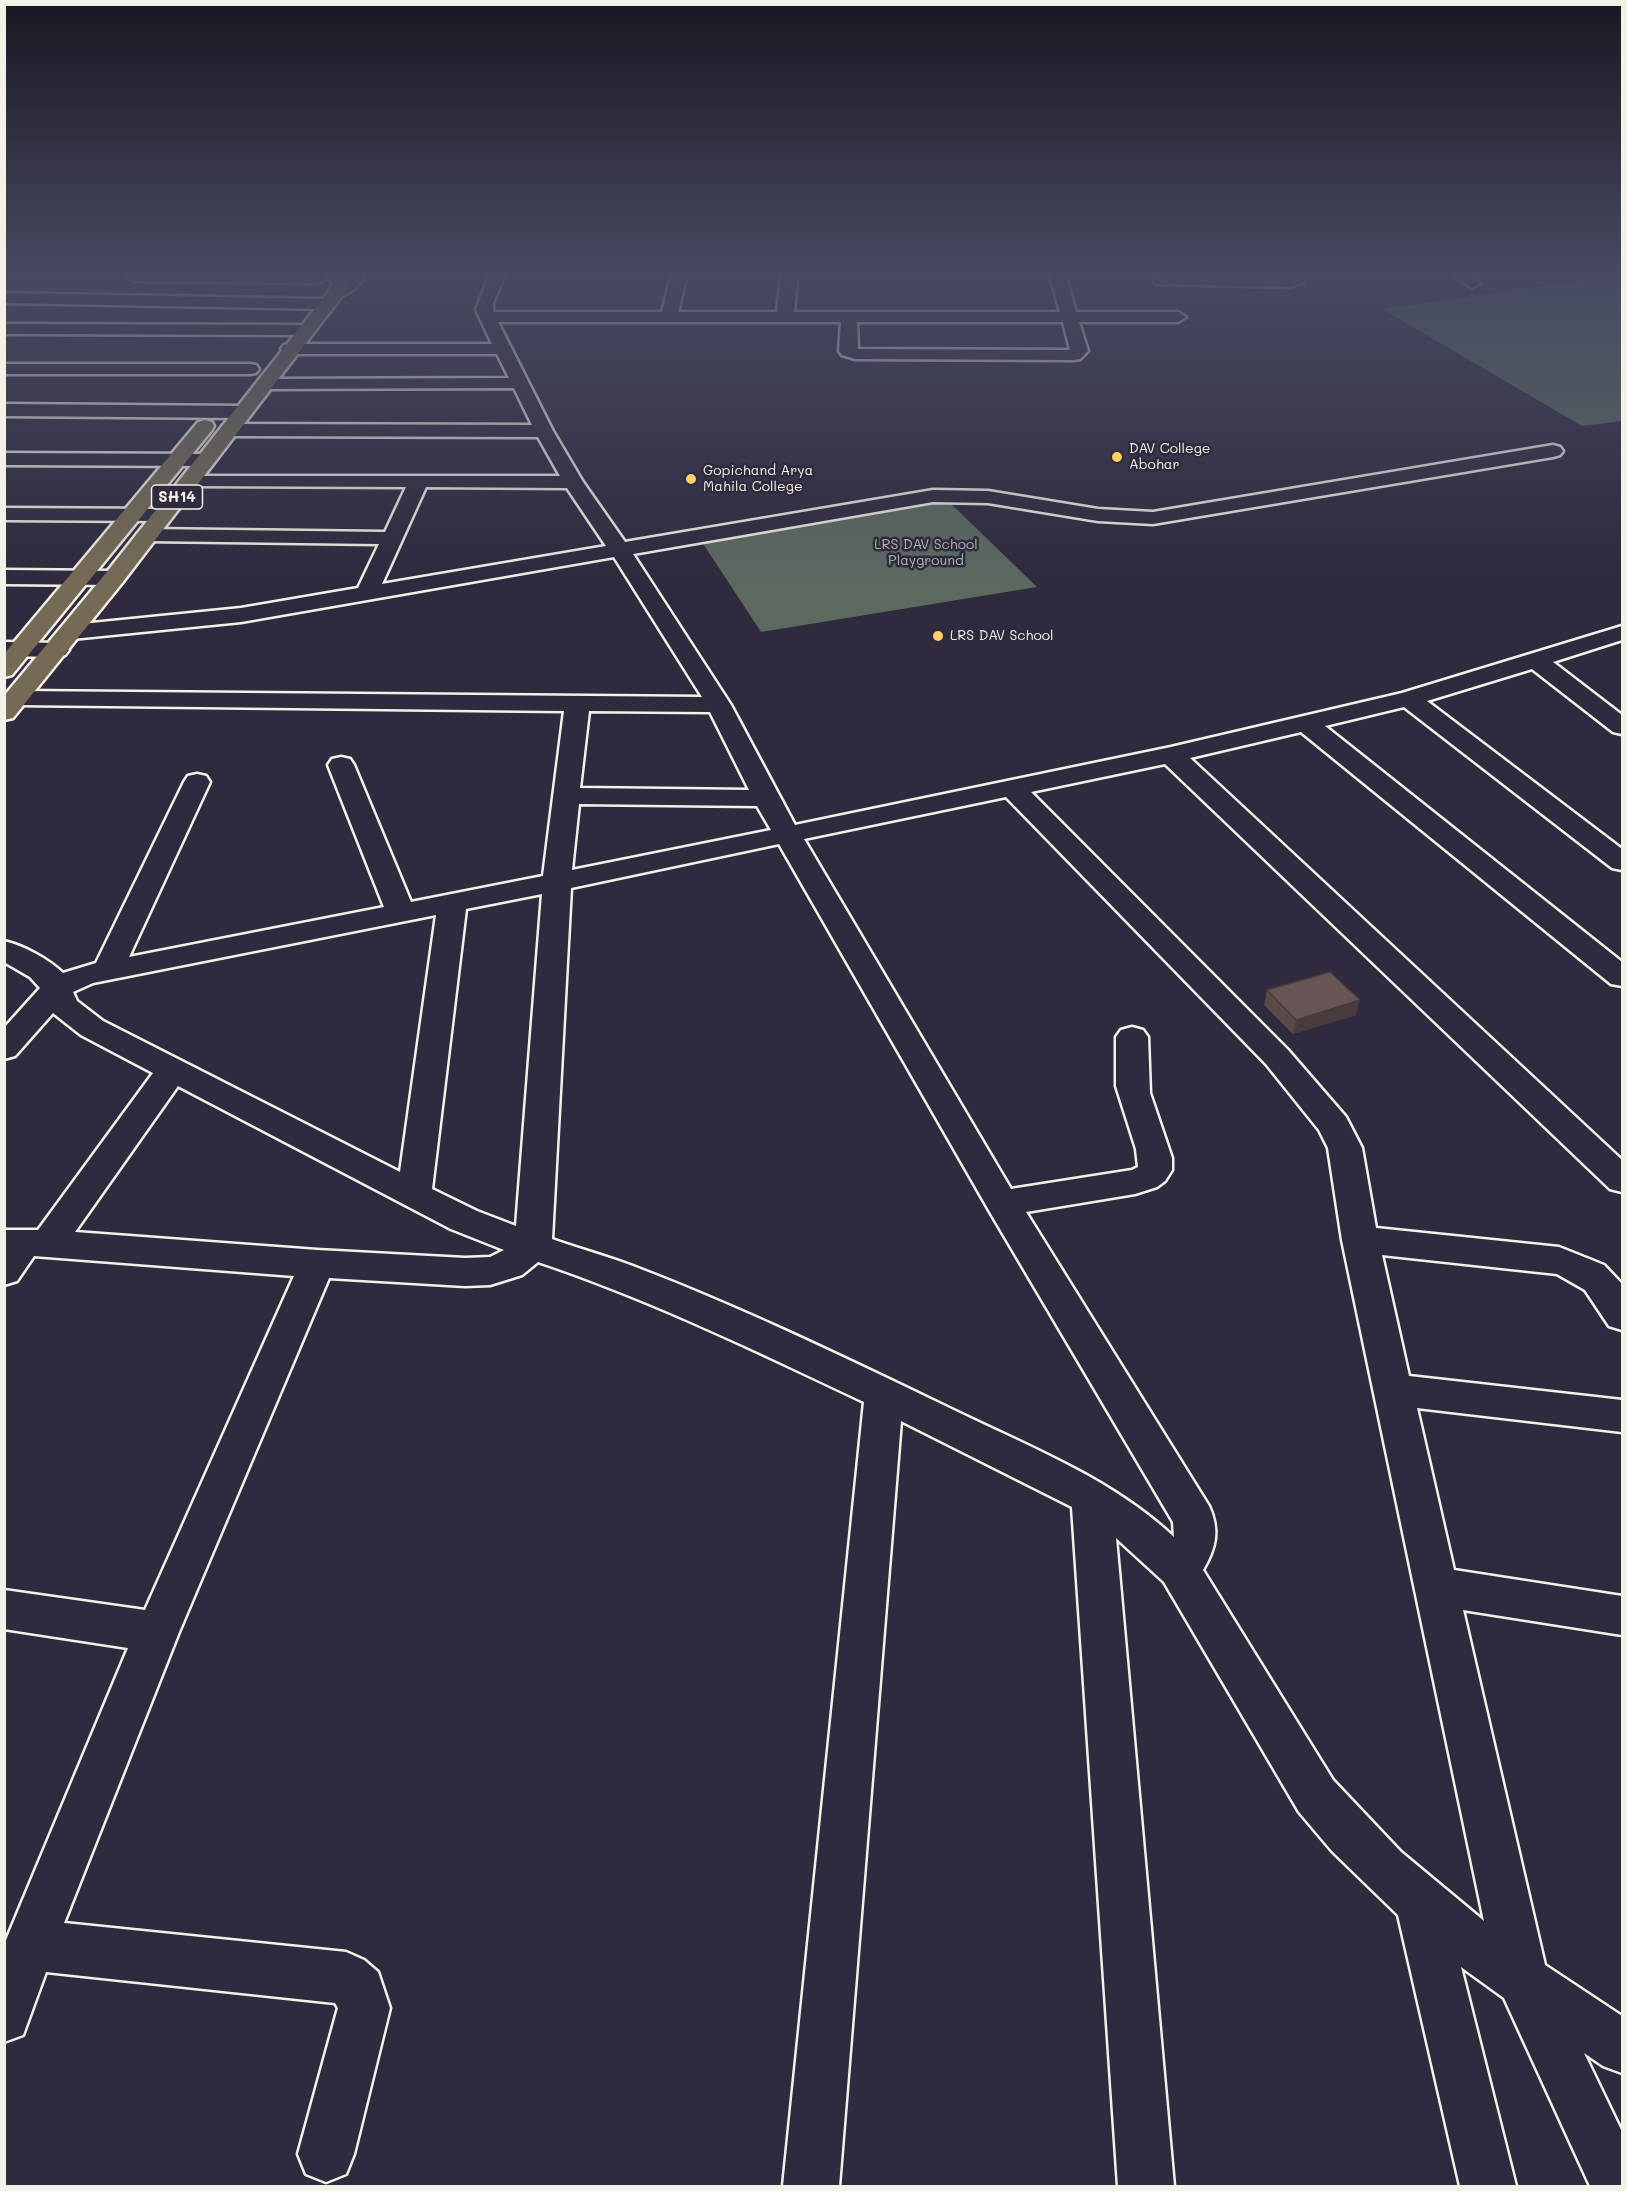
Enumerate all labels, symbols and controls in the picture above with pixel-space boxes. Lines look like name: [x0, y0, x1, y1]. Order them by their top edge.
place label: DAV College Abohar: [1129, 441, 1210, 473]
marker: DAV College Abohar: [1110, 450, 1124, 464]
place label: Gopichand Arya Mahila College: [703, 463, 813, 496]
marker: Gopichand Arya Mahila College: [684, 472, 698, 486]
road number: SH14: [152, 485, 202, 509]
park label: LRS DAV School Playground: [874, 537, 978, 570]
place label: LRS DAV School: [950, 628, 1054, 644]
marker: LRS DAV School: [931, 629, 945, 643]

